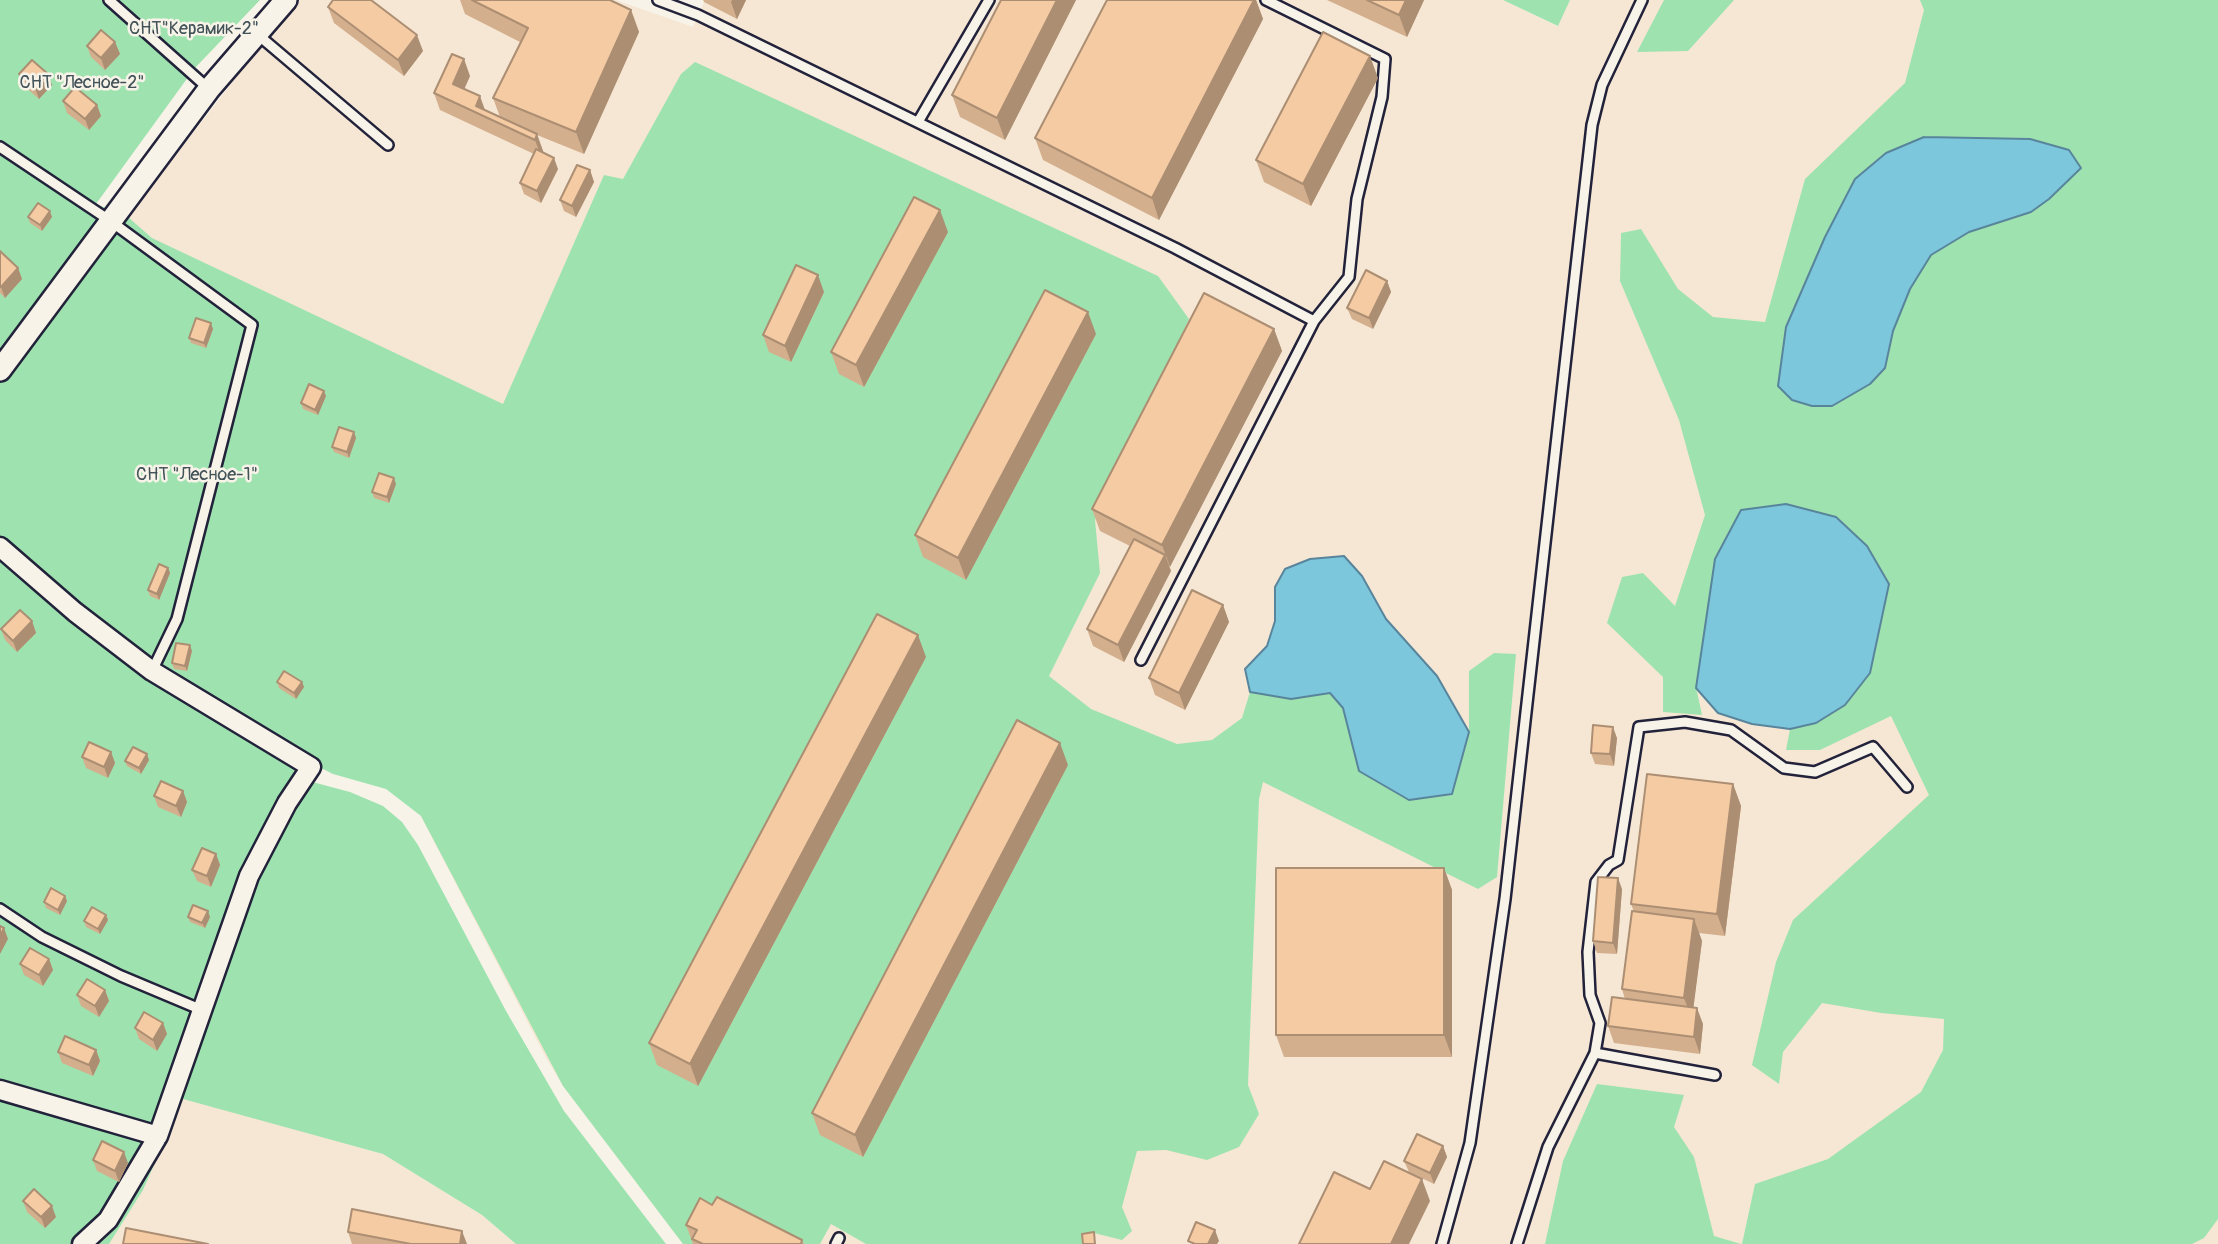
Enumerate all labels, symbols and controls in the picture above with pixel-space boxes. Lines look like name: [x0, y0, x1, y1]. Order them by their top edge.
park label: СНТ"Керамик-2": [129, 18, 259, 40]
park label: СНТ "Лесное-2": [19, 72, 145, 94]
park label: СНТ "Лесное-1": [136, 464, 258, 486]

